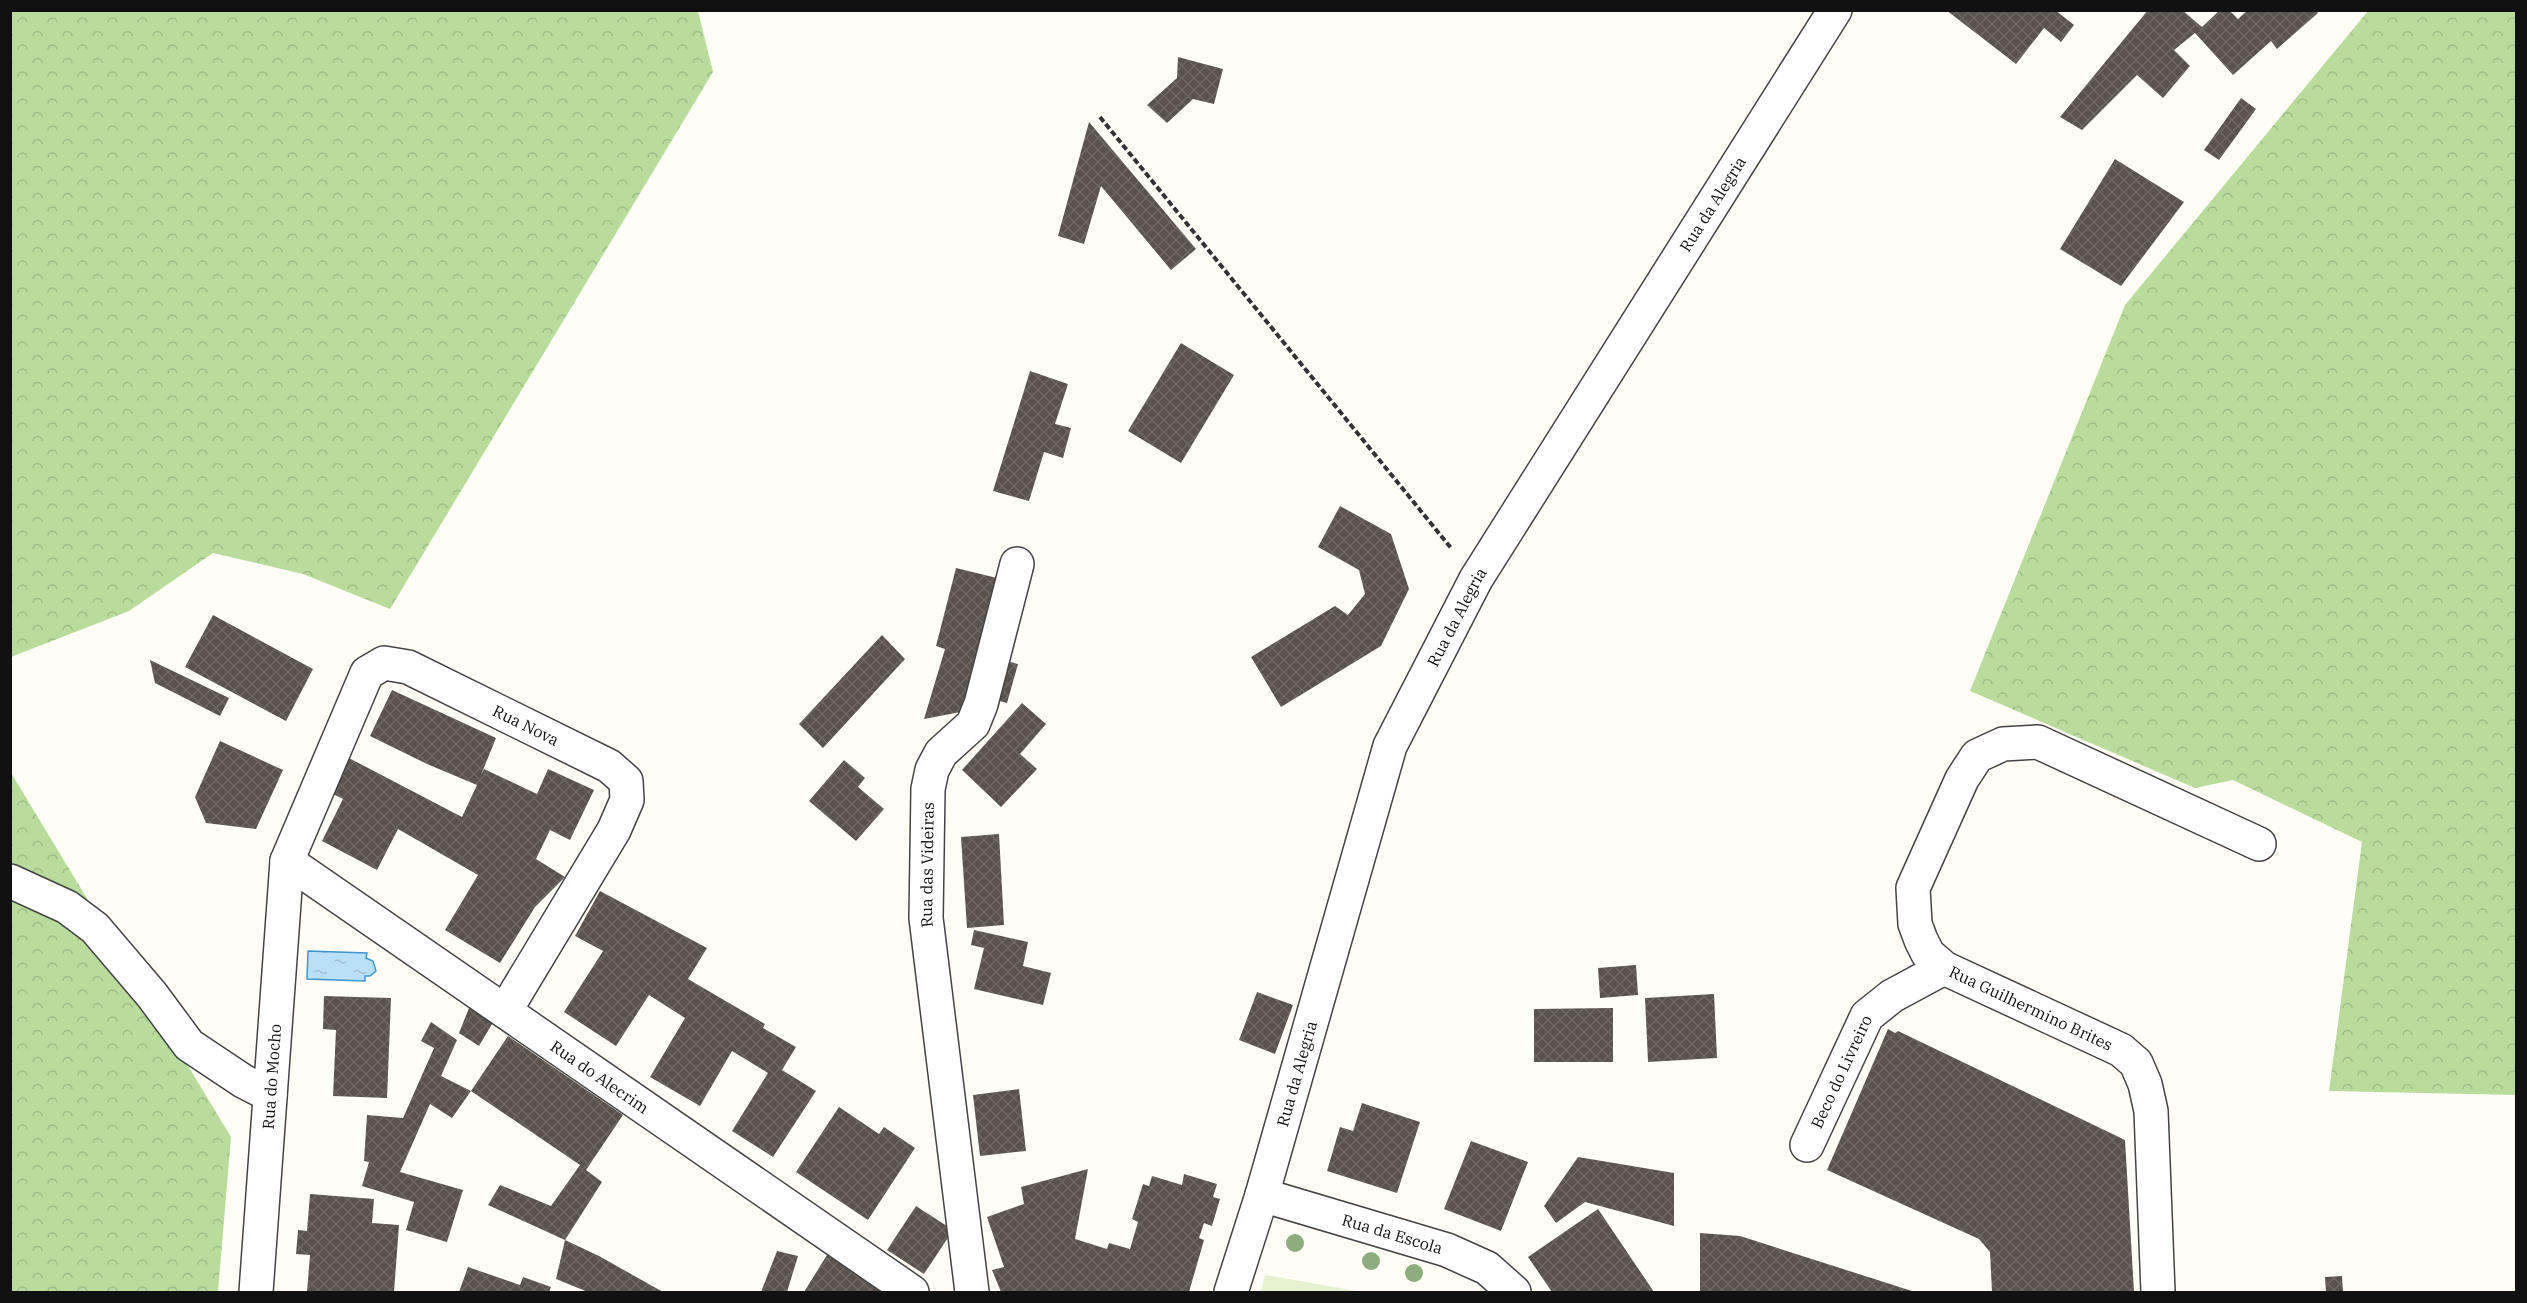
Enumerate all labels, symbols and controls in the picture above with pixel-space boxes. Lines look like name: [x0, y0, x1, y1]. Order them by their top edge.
street label: Rua da Alegria: [1675, 152, 1750, 255]
street label: Rua da Alegria: [1423, 563, 1491, 670]
street label: Rua Nova: [490, 700, 563, 750]
street label: Rua das Videiras: [916, 802, 938, 929]
street label: Rua Guilhermino Brites: [1946, 961, 2116, 1055]
street label: Beco do Livreiro: [1806, 1012, 1876, 1131]
street label: Rua da Alegria: [1272, 1018, 1321, 1129]
street label: Rua do Mocho: [258, 1023, 285, 1130]
street label: Rua do Alecrim: [547, 1036, 653, 1118]
street label: Rua da Escola: [1340, 1209, 1445, 1258]

